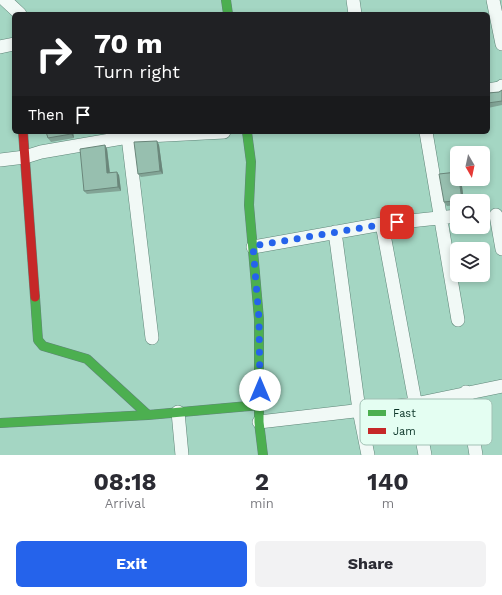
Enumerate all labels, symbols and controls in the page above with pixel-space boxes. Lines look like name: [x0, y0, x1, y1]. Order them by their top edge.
text: 70 m: [94, 27, 163, 60]
icon: right: [28, 28, 80, 80]
text: Turn right: [94, 61, 180, 82]
icon: arrive: [72, 104, 94, 126]
text: Then: [28, 106, 64, 124]
north arrow: [450, 146, 490, 186]
map controls: [450, 146, 490, 282]
button: search: [450, 194, 490, 234]
pin: [380, 205, 414, 239]
icon: arrive: [386, 211, 408, 233]
button: layers: [450, 242, 490, 282]
position arrow: [239, 369, 281, 411]
legend: [360, 399, 492, 445]
text: Fast: [393, 407, 416, 420]
text: Jam: [393, 425, 416, 438]
text: 08:18: [93, 468, 157, 496]
text: 2: [255, 468, 269, 496]
text: 140: [367, 468, 409, 496]
text: Arrival: [105, 496, 145, 511]
text: min: [250, 496, 274, 511]
text: m: [382, 496, 394, 511]
button: Exit: [16, 541, 247, 587]
button: Share: [255, 541, 486, 587]

